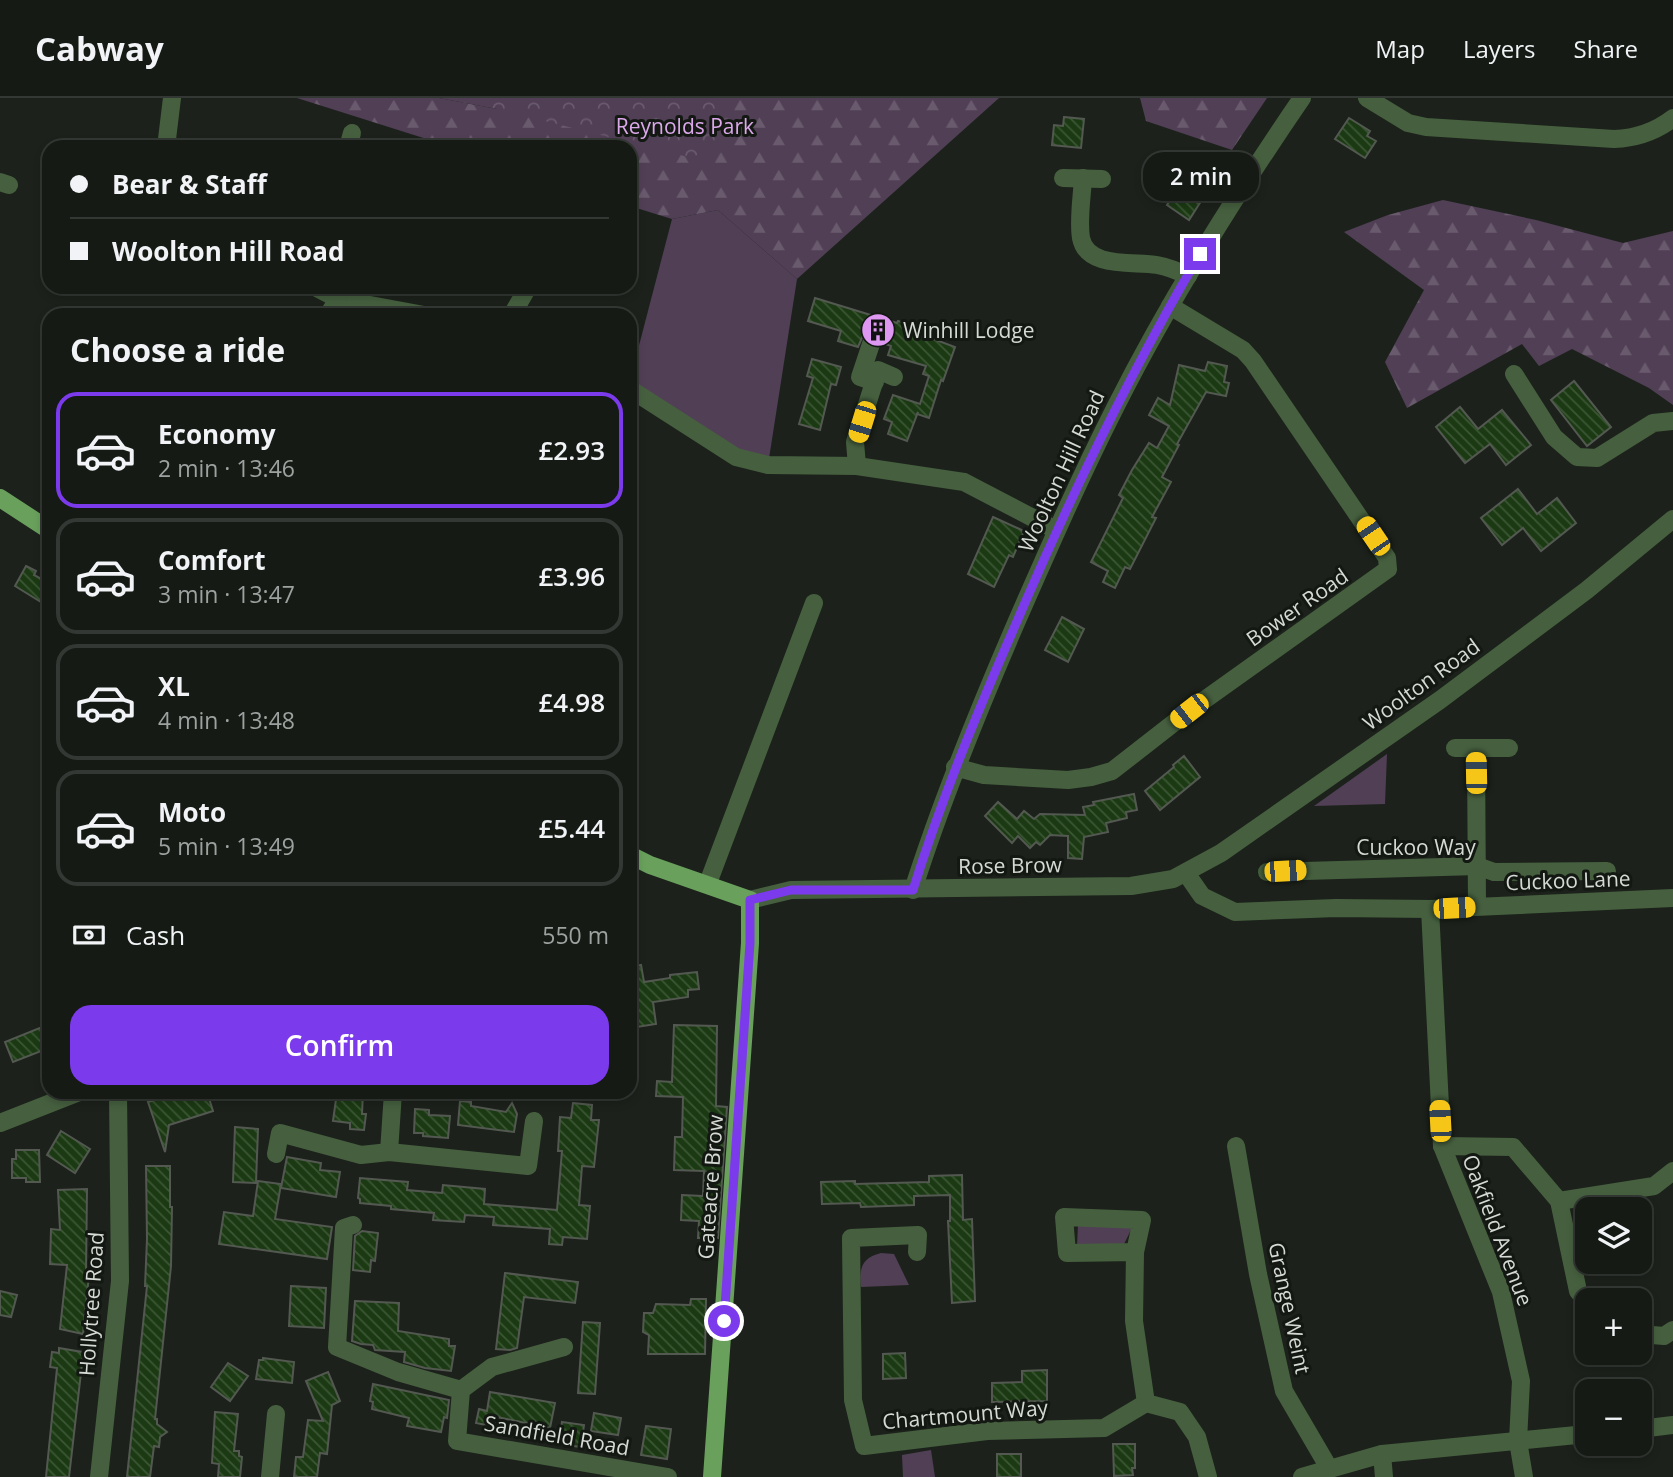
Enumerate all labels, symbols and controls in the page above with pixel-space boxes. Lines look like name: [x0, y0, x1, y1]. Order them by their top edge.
text: Cabway: [35, 26, 164, 71]
text: Map: [1375, 32, 1425, 65]
text: Layers: [1463, 32, 1536, 65]
text: Share: [1574, 32, 1638, 65]
park label: Reynolds Park: [616, 112, 754, 140]
callout: 2 min: [1142, 152, 1258, 202]
text: 2 min: [1170, 160, 1232, 192]
text: Bear & Staff: [112, 166, 267, 202]
text: Woolton Hill Road: [112, 233, 344, 269]
route end: [1184, 238, 1216, 270]
building icon: Winhill Lodge: [859, 311, 897, 349]
place label: Winhill Lodge: [903, 316, 1034, 344]
text: Choose a ride: [70, 328, 285, 371]
street label: Woolton Hill Road: [1011, 386, 1111, 556]
car: [846, 399, 879, 445]
text: Economy: [158, 416, 276, 452]
icon: car: [74, 419, 137, 482]
text: £2.93: [538, 432, 605, 468]
text: 2 min · 13:46: [158, 452, 295, 484]
car: [1353, 513, 1394, 559]
text: Comfort: [158, 542, 265, 578]
icon: car: [74, 545, 137, 608]
text: £3.96: [538, 558, 605, 594]
street label: Bower Road: [1240, 562, 1354, 652]
text: 3 min · 13:47: [158, 578, 295, 610]
street label: Woolton Road: [1357, 632, 1485, 736]
text: XL: [158, 668, 190, 704]
icon: car: [74, 671, 137, 734]
text: £4.98: [538, 684, 605, 720]
car: [1166, 690, 1213, 732]
text: 4 min · 13:48: [158, 704, 295, 736]
car: [1466, 752, 1487, 794]
text: Moto: [158, 794, 226, 830]
icon: car: [74, 797, 137, 860]
text: £5.44: [538, 810, 605, 846]
text: 5 min · 13:49: [158, 830, 295, 862]
street label: Cuckoo Way: [1356, 833, 1476, 861]
street label: Rose Brow: [958, 850, 1063, 880]
car: [1264, 859, 1307, 883]
street label: Cuckoo Lane: [1505, 864, 1631, 896]
car: [1433, 896, 1476, 920]
icon: cash: [70, 916, 108, 954]
text: Cash: [126, 917, 185, 953]
text: 550 m: [542, 919, 609, 951]
button: Confirm: [70, 1005, 609, 1085]
car: [1429, 1099, 1452, 1143]
street label: Gateacre Brow: [691, 1113, 729, 1260]
street label: Oakfield Avenue: [1456, 1150, 1540, 1310]
map controls: [1575, 1197, 1652, 1456]
button: layers: [1575, 1197, 1652, 1274]
street label: Hollytree Road: [72, 1231, 110, 1377]
street label: Grange Weint: [1262, 1240, 1318, 1376]
button: +: [1575, 1288, 1652, 1365]
route start: [708, 1305, 740, 1337]
button: −: [1575, 1379, 1652, 1456]
street label: Chartmount Way: [881, 1393, 1049, 1435]
street label: Sandfield Road: [482, 1408, 632, 1462]

